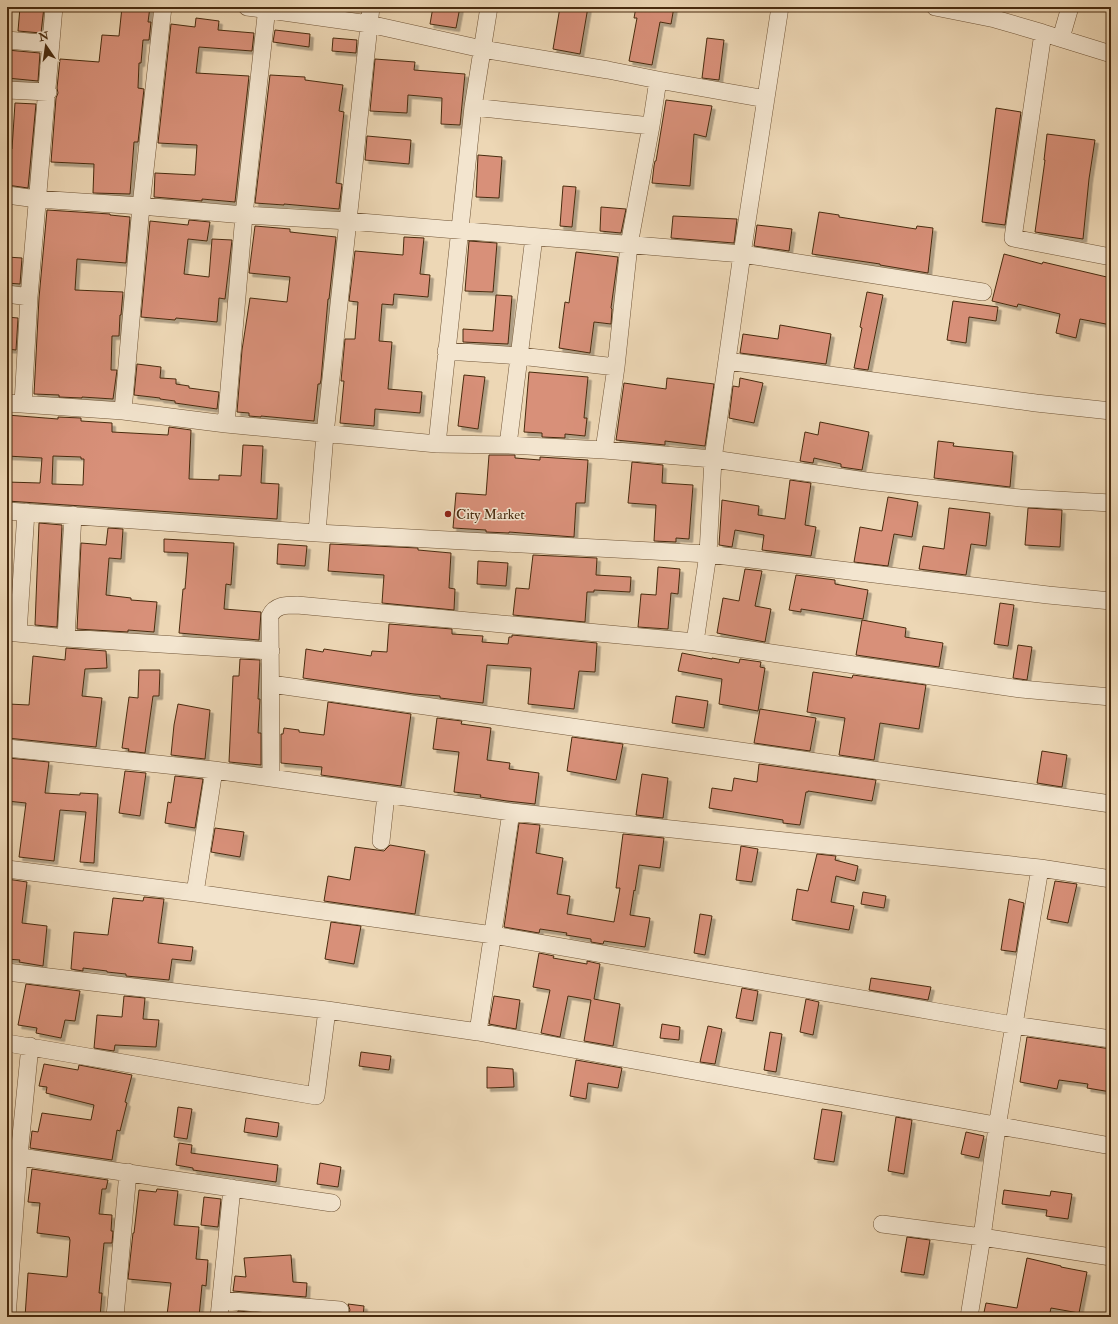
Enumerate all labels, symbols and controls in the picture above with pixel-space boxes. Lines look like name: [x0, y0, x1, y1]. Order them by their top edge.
north arrow: [26, 26, 66, 66]
text: N: [37, 29, 51, 44]
place label: City Market: [456, 506, 525, 524]
marker: City Market: [443, 509, 453, 519]

